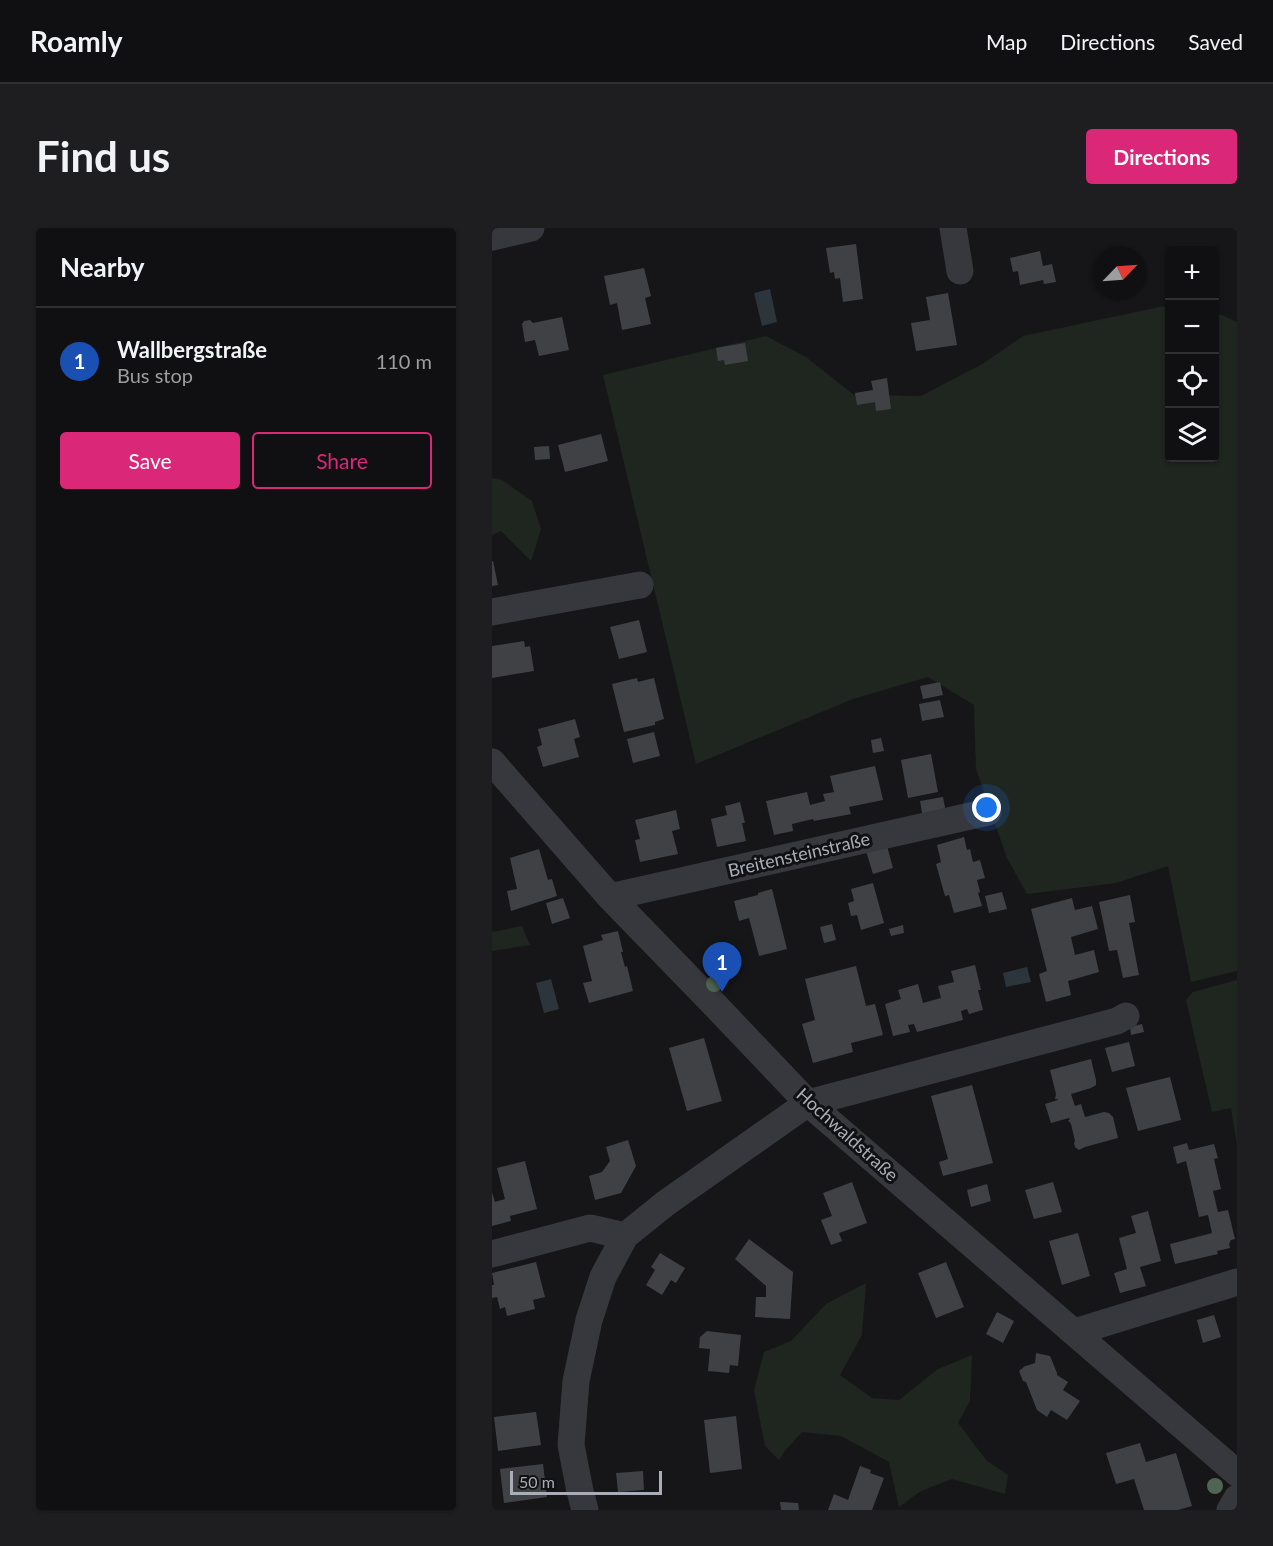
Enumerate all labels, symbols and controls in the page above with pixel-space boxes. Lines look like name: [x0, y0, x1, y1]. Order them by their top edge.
text: Roamly: [30, 24, 123, 58]
text: Map: [986, 29, 1027, 54]
text: Directions: [1060, 29, 1155, 54]
text: Saved: [1188, 29, 1243, 54]
button: Directions: [1086, 129, 1237, 184]
text: Find us: [36, 131, 170, 181]
north arrow: [1093, 246, 1147, 300]
map controls: [1165, 246, 1219, 462]
button: +: [1165, 246, 1219, 300]
text: Nearby: [60, 251, 145, 283]
button: −: [1165, 300, 1219, 354]
text: Wallbergstraße: [117, 336, 267, 363]
text: 1: [74, 349, 85, 373]
text: 110 m: [376, 349, 432, 373]
button: locate: [1165, 354, 1219, 408]
text: Bus stop: [117, 363, 193, 387]
button: layers: [1165, 408, 1219, 462]
button: Save: [60, 432, 240, 489]
button: Share: [252, 432, 432, 489]
your location: [972, 793, 1001, 822]
street label: Breitensteinstraße: [726, 827, 872, 881]
pin: 1: [702, 942, 742, 992]
street label: Hochwaldstraße: [792, 1083, 903, 1186]
scale bar: [510, 1468, 662, 1496]
text: 50 m: [519, 1472, 555, 1491]

